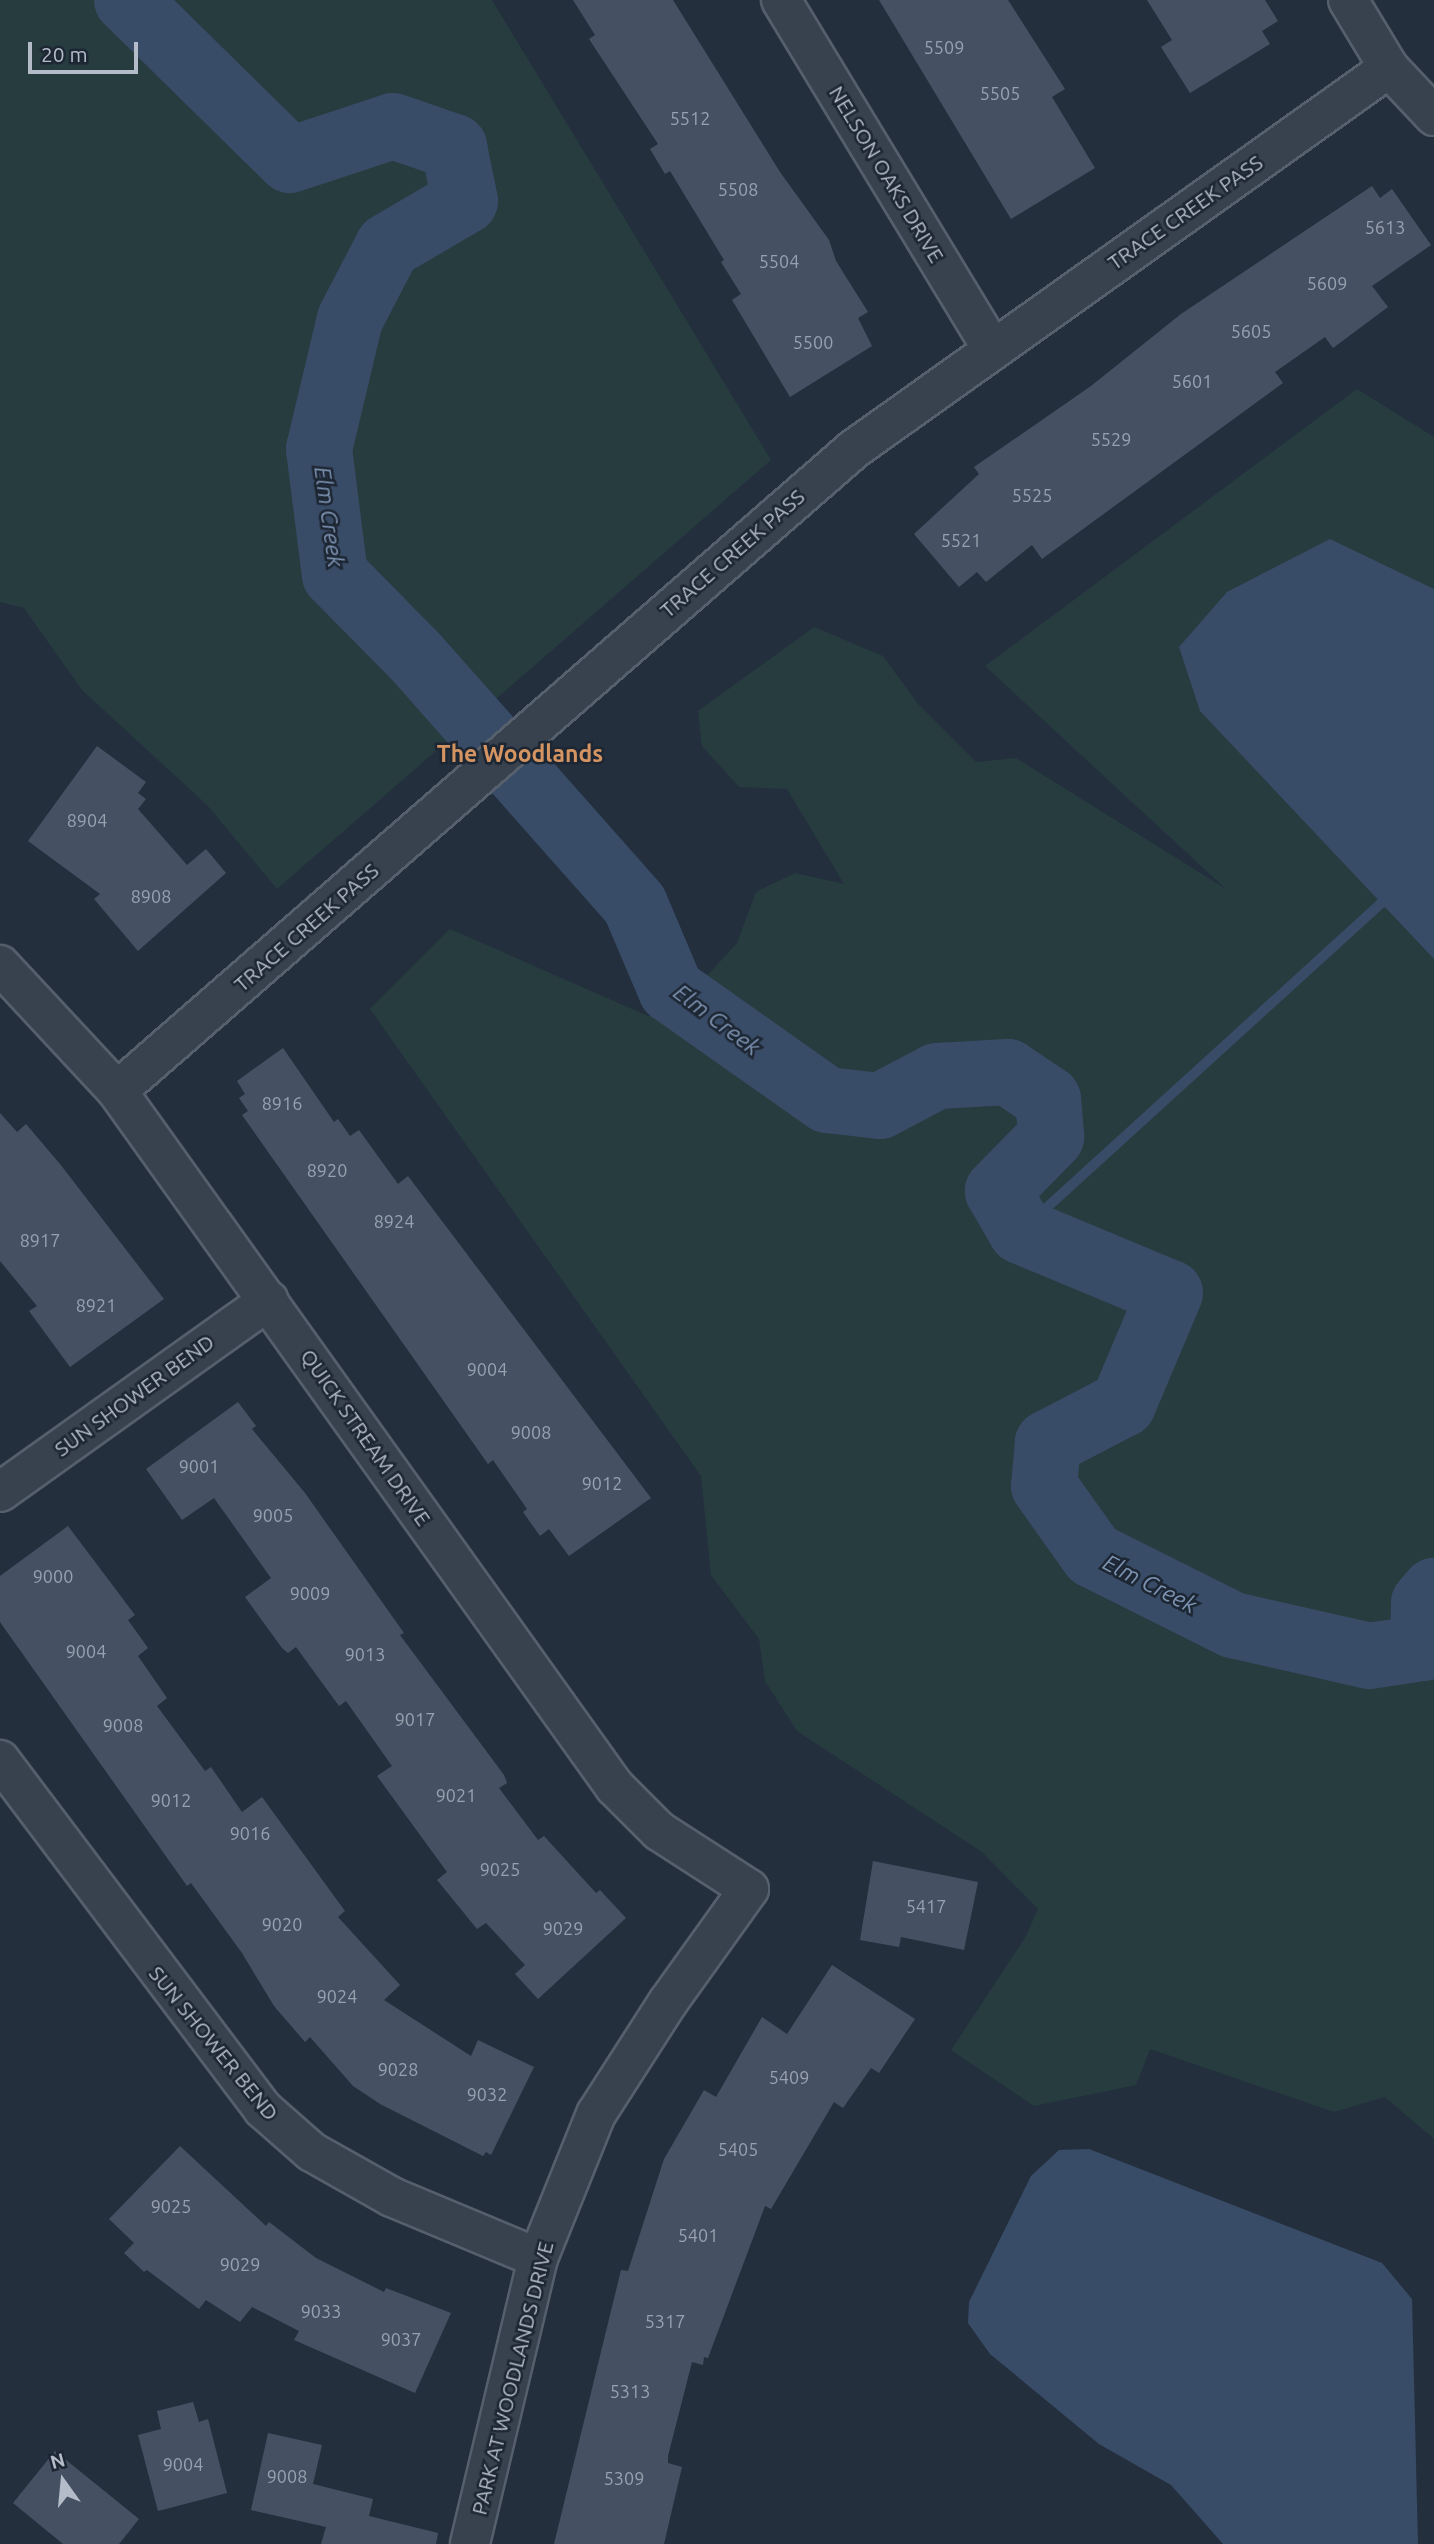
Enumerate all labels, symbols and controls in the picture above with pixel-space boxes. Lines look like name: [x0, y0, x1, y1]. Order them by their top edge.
scale bar: [32, 28, 142, 72]
house number: 5509: [924, 36, 964, 58]
text: 20 m: [41, 42, 88, 66]
street label: NELSON OAKS DRIVE: [824, 81, 950, 267]
house number: 5505: [980, 82, 1020, 104]
house number: 5512: [670, 107, 710, 129]
street label: TRACE CREEK PASS: [1103, 149, 1267, 275]
house number: 5508: [718, 178, 758, 200]
house number: 5613: [1365, 216, 1405, 238]
house number: 5504: [759, 250, 799, 272]
house number: 5609: [1307, 272, 1347, 294]
house number: 5605: [1231, 320, 1271, 342]
house number: 5500: [793, 331, 833, 353]
house number: 5601: [1172, 370, 1212, 392]
house number: 5529: [1091, 428, 1131, 450]
water label: Elm Creek: [308, 465, 350, 569]
street label: TRACE CREEK PASS: [655, 483, 809, 623]
house number: 5525: [1012, 484, 1052, 506]
house number: 5521: [941, 529, 981, 551]
district label: The Woodlands: [437, 740, 603, 768]
house number: 8904: [67, 809, 107, 831]
street label: TRACE CREEK PASS: [229, 857, 383, 997]
house number: 8908: [131, 885, 171, 907]
water label: Elm Creek: [668, 978, 766, 1062]
house number: 8916: [262, 1092, 302, 1114]
house number: 8920: [307, 1159, 347, 1181]
house number: 8924: [374, 1210, 414, 1232]
house number: 8917: [20, 1229, 60, 1251]
house number: 8921: [76, 1294, 116, 1316]
street label: SUN SHOWER BEND: [49, 1329, 219, 1461]
street label: QUICK STREAM DRIVE: [296, 1344, 436, 1530]
house number: 9004: [467, 1358, 507, 1380]
house number: 9008: [511, 1421, 551, 1443]
house number: 9001: [179, 1455, 219, 1477]
house number: 9012: [582, 1472, 622, 1494]
house number: 9005: [253, 1504, 293, 1526]
water label: Elm Creek: [1098, 1549, 1202, 1619]
house number: 9000: [33, 1565, 73, 1587]
house number: 9009: [290, 1582, 330, 1604]
house number: 9004: [66, 1640, 106, 1662]
house number: 9013: [345, 1643, 385, 1665]
house number: 9017: [395, 1708, 435, 1730]
house number: 9008: [103, 1714, 143, 1736]
house number: 9021: [436, 1784, 476, 1806]
house number: 9012: [151, 1789, 191, 1811]
house number: 9016: [230, 1822, 270, 1844]
house number: 9025: [480, 1858, 520, 1880]
house number: 5417: [906, 1895, 946, 1917]
house number: 9020: [262, 1913, 302, 1935]
house number: 9029: [543, 1917, 583, 1939]
street label: SUN SHOWER BEND: [144, 1961, 284, 2125]
house number: 9024: [317, 1985, 357, 2007]
house number: 9028: [378, 2058, 418, 2080]
house number: 5409: [769, 2066, 809, 2088]
house number: 9032: [467, 2083, 507, 2105]
house number: 5405: [718, 2138, 758, 2160]
house number: 9025: [151, 2195, 191, 2217]
house number: 5401: [678, 2224, 718, 2246]
street label: PARK AT WOODLANDS DRIVE: [466, 2239, 558, 2517]
house number: 9029: [220, 2253, 260, 2275]
house number: 9033: [301, 2300, 341, 2322]
house number: 5317: [645, 2310, 685, 2332]
house number: 9037: [381, 2328, 421, 2350]
house number: 5313: [610, 2380, 650, 2402]
north arrow: [28, 2446, 98, 2516]
text: N: [48, 2448, 67, 2473]
house number: 9004: [163, 2453, 203, 2475]
house number: 9008: [267, 2465, 307, 2487]
house number: 5309: [604, 2467, 644, 2489]

